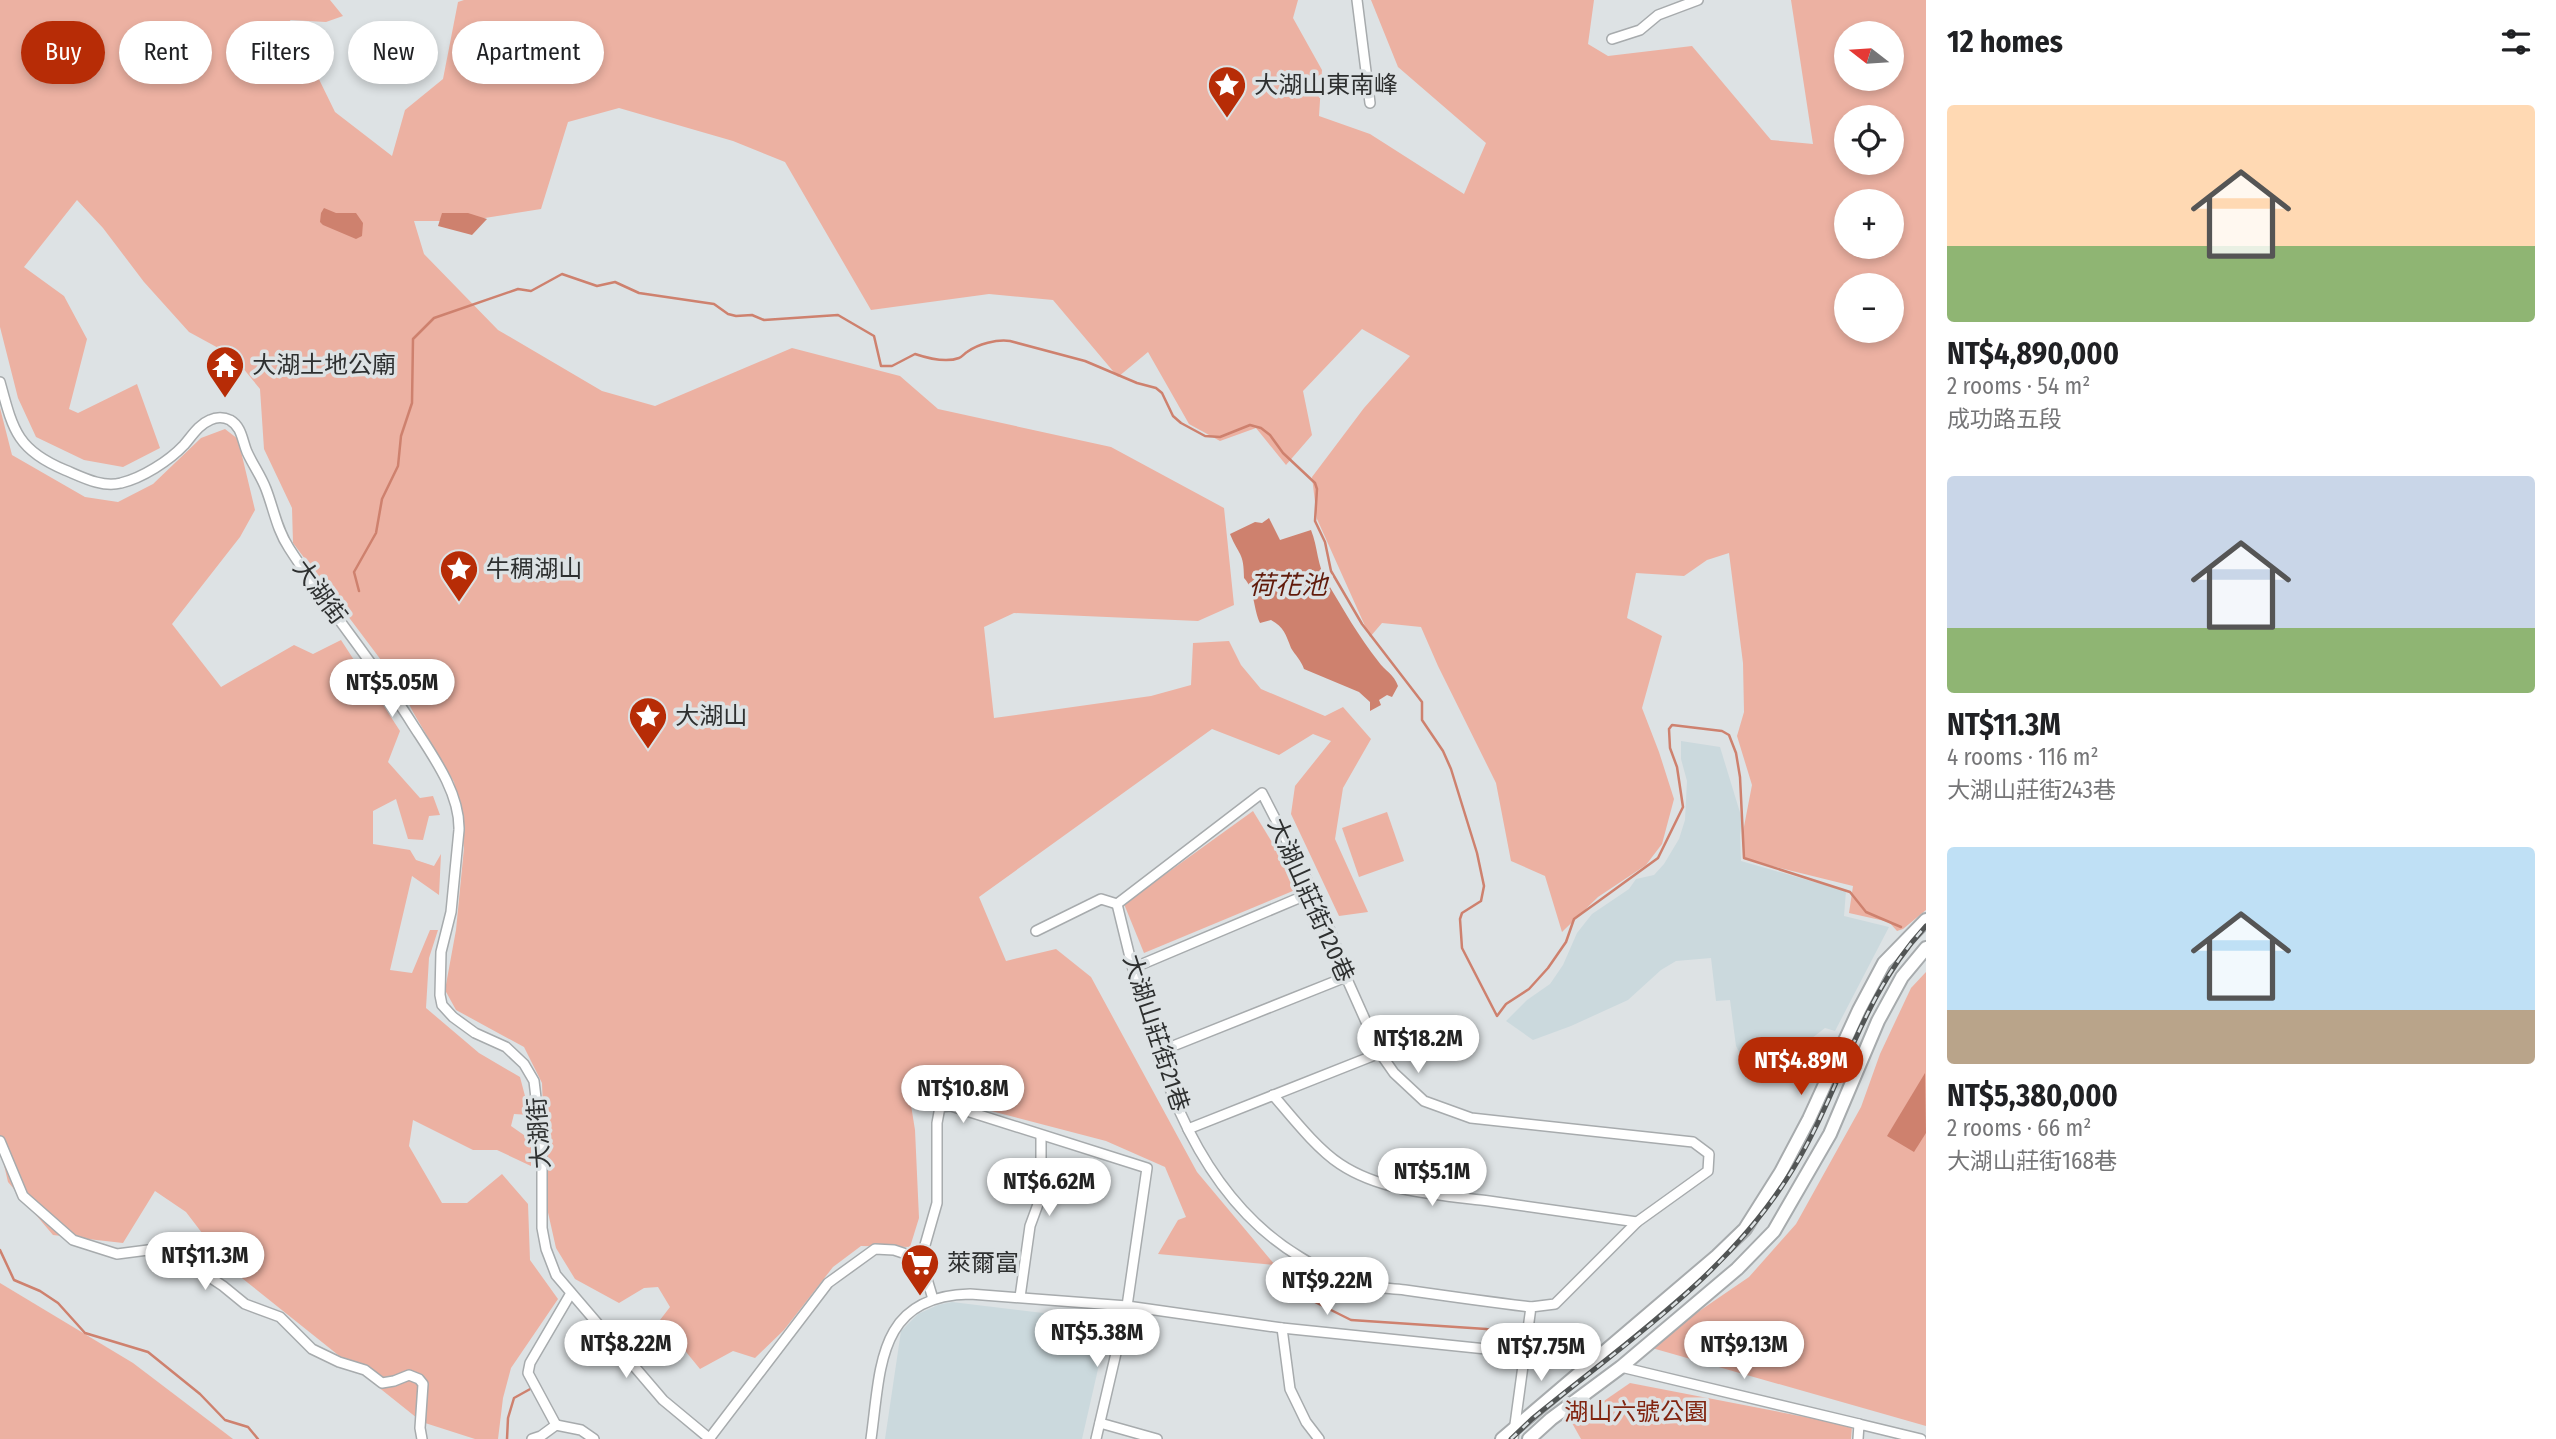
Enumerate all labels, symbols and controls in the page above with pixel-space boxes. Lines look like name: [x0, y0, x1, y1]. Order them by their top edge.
chip: Buy: [21, 21, 105, 84]
chip: Rent: [119, 21, 212, 84]
chip: Filters: [226, 21, 334, 84]
chip: New: [348, 21, 438, 84]
chip: Apartment: [452, 21, 604, 84]
north arrow: [1834, 21, 1904, 91]
map controls: [1834, 21, 1904, 343]
icon: filters: [2497, 23, 2535, 61]
text: 12 homes: [1947, 24, 2063, 60]
place icon: 大湖山東南峰: [1206, 64, 1248, 119]
place label: 大湖山東南峰: [1254, 71, 1398, 99]
button: locate: [1834, 105, 1904, 175]
icon: home: [2178, 151, 2304, 277]
button: +: [1834, 189, 1904, 259]
button: −: [1834, 273, 1904, 343]
text: NT$4,890,000: [1947, 336, 2119, 372]
temple icon: 大湖土地公廟: [204, 344, 246, 399]
place label: 大湖土地公廟: [252, 351, 396, 379]
text: 2 rooms · 54 m²: [1947, 372, 2090, 400]
text: 成功路五段: [1947, 405, 2062, 433]
icon: home: [2178, 522, 2304, 648]
place icon: 牛稠湖山: [438, 548, 480, 603]
street label: 大湖街: [288, 555, 352, 629]
place label: 牛稠湖山: [486, 555, 582, 583]
water label: 荷花池: [1249, 570, 1330, 601]
pin: NT$5.05M: [320, 660, 464, 719]
text: NT$5.05M: [346, 668, 438, 696]
place icon: 大湖山: [627, 695, 669, 750]
place label: 大湖山: [675, 702, 747, 730]
text: NT$11.3M: [1947, 707, 2061, 743]
text: 4 rooms · 116 m²: [1947, 743, 2099, 771]
text: 大湖山莊街243巷: [1947, 776, 2116, 804]
street label: 大湖山莊街120巷: [1262, 814, 1360, 986]
icon: home: [2178, 893, 2304, 1019]
street label: 大湖山莊街21巷: [1117, 951, 1195, 1115]
pin: NT$18.2M: [1346, 1016, 1490, 1075]
text: NT$18.2M: [1373, 1024, 1463, 1052]
pin: NT$4.89M: [1729, 1038, 1873, 1097]
text: NT$4.89M: [1754, 1046, 1848, 1074]
pin: NT$10.8M: [891, 1066, 1035, 1125]
text: NT$10.8M: [917, 1074, 1009, 1102]
text: NT$5,380,000: [1947, 1078, 2118, 1114]
street label: 大湖街: [523, 1096, 555, 1170]
text: 2 rooms · 66 m²: [1947, 1114, 2091, 1142]
text: 大湖山莊街168巷: [1947, 1147, 2117, 1175]
pin: NT$5.1M: [1367, 1148, 1497, 1208]
text: NT$5.1M: [1394, 1157, 1470, 1185]
pin: NT$6.62M: [977, 1158, 1121, 1218]
text: NT$6.62M: [1003, 1167, 1095, 1195]
pin: NT$11.3M: [133, 1232, 277, 1292]
text: NT$11.3M: [161, 1241, 249, 1269]
supermarket icon: 萊爾富: [899, 1242, 941, 1297]
place label: 萊爾富: [947, 1249, 1019, 1277]
pin: NT$9.22M: [1255, 1258, 1399, 1317]
text: NT$9.22M: [1282, 1266, 1372, 1294]
pin: NT$5.38M: [1025, 1310, 1169, 1369]
text: NT$5.38M: [1051, 1318, 1143, 1346]
pin: NT$8.22M: [554, 1320, 698, 1380]
pin: NT$9.13M: [1672, 1322, 1816, 1381]
pin: NT$7.75M: [1469, 1324, 1613, 1383]
text: NT$8.22M: [580, 1329, 672, 1357]
text: NT$9.13M: [1700, 1330, 1788, 1358]
text: NT$7.75M: [1497, 1332, 1585, 1360]
park label: 湖山六號公園: [1564, 1398, 1708, 1426]

